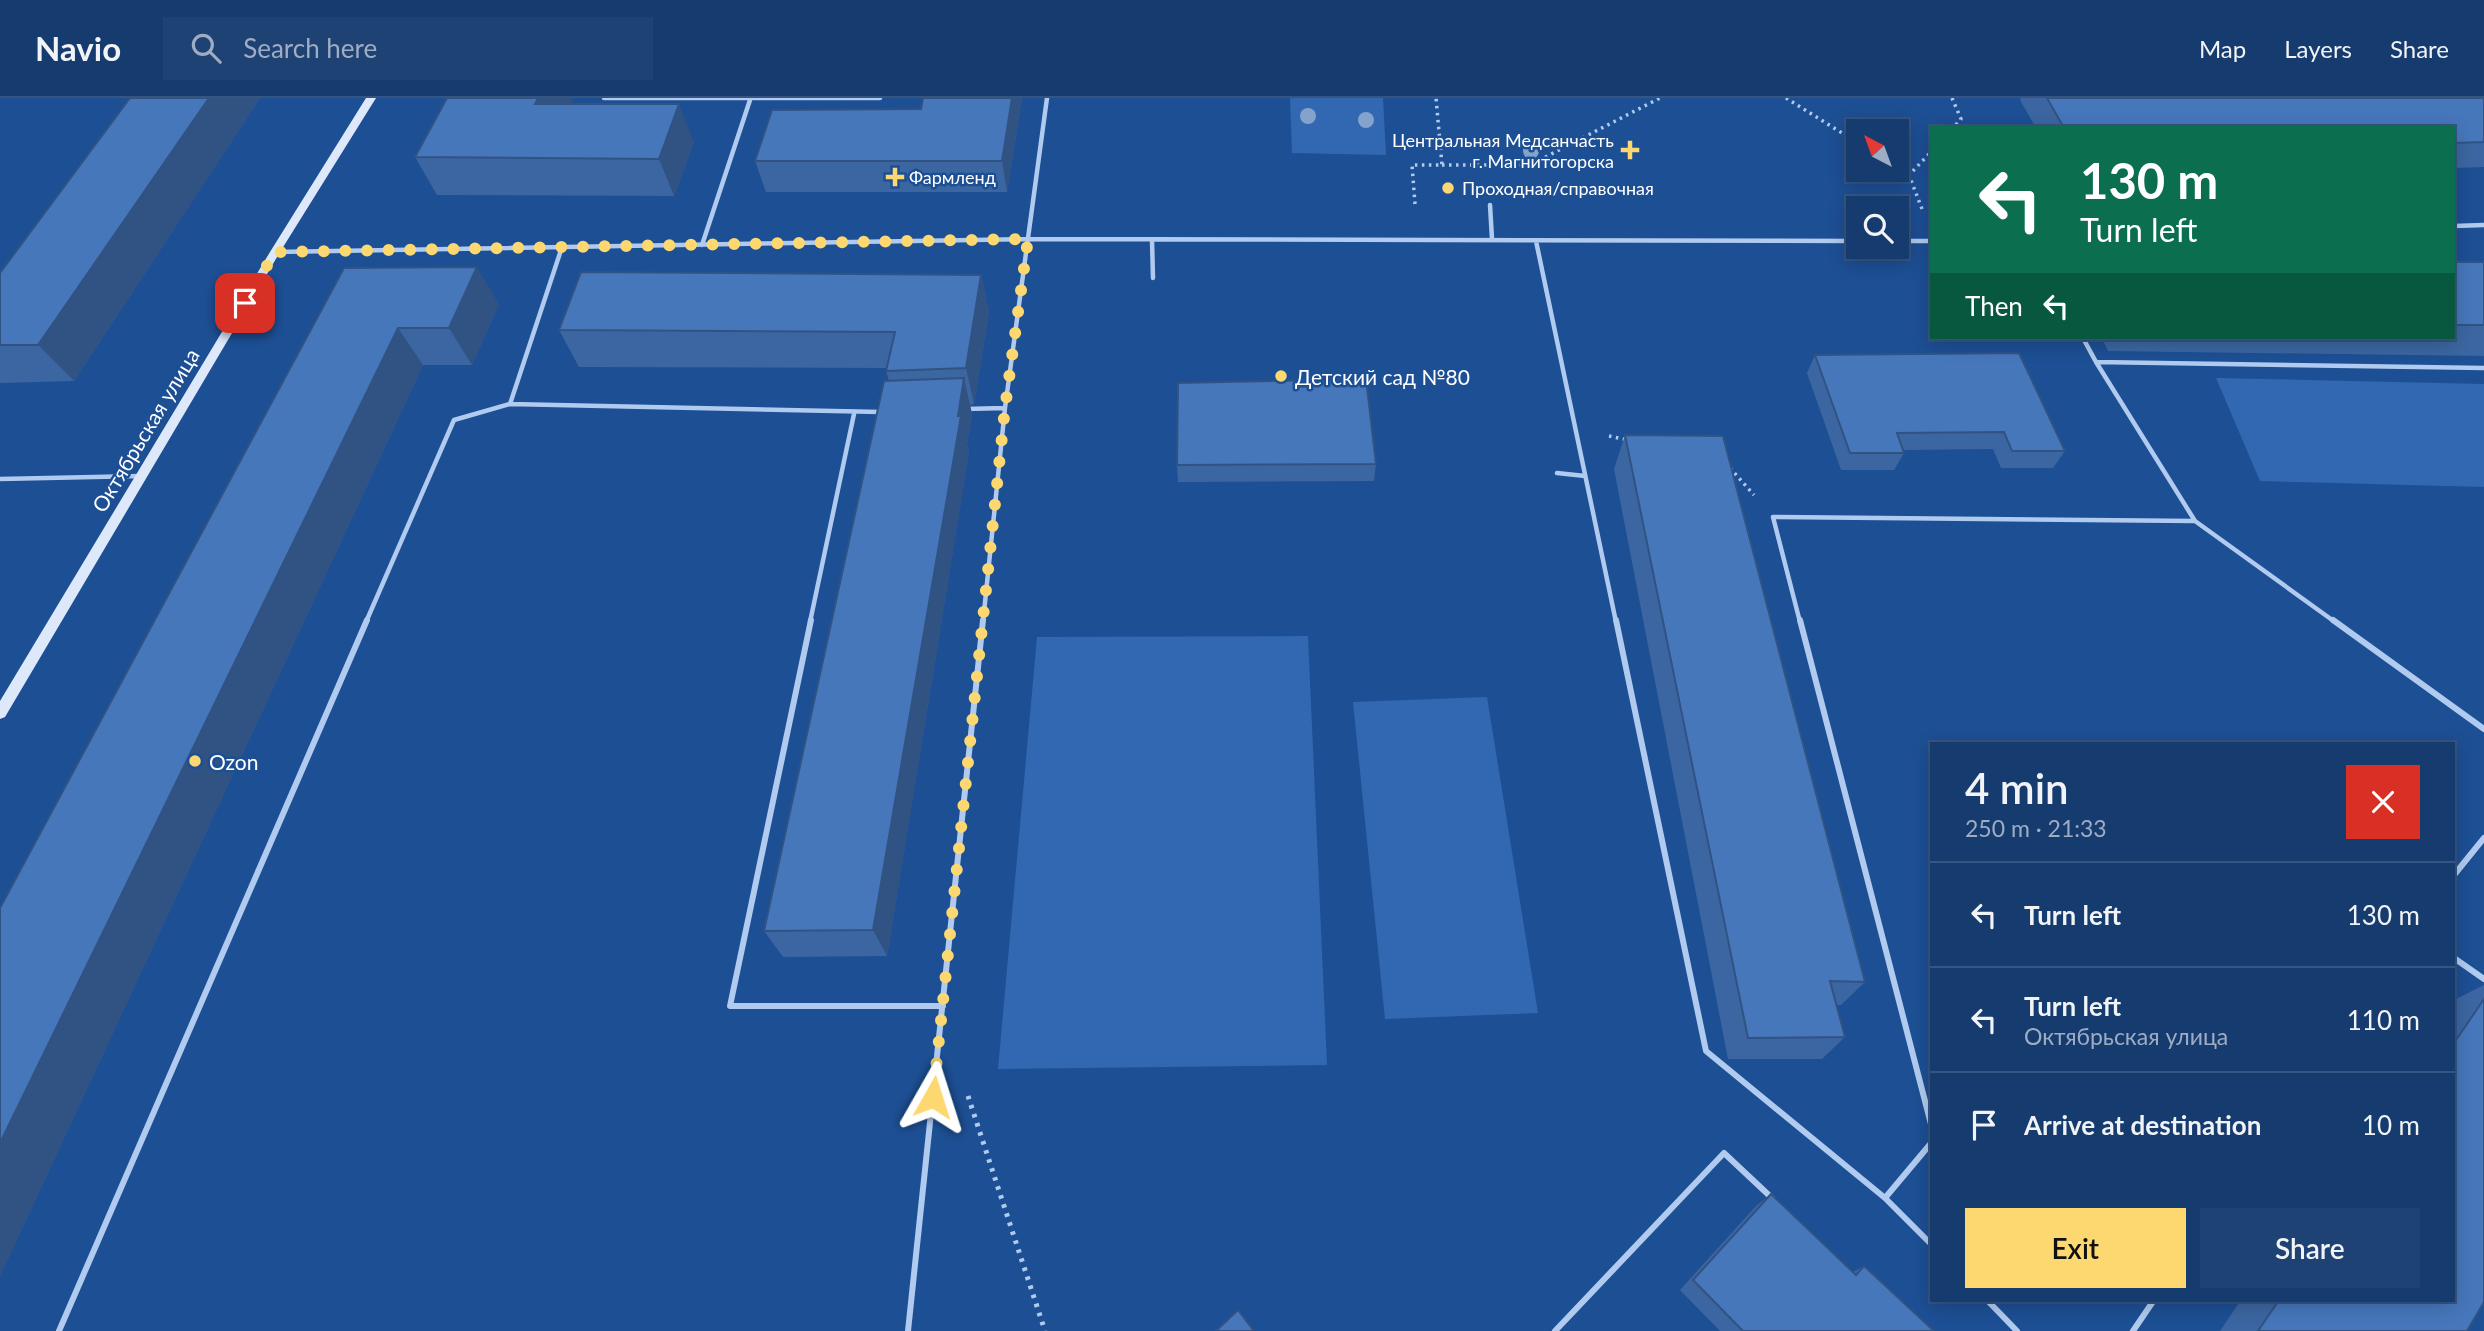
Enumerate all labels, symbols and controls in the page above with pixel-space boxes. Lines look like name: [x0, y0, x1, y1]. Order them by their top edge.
search box: [163, 17, 653, 80]
text: Navio: [35, 28, 121, 68]
icon: search: [187, 29, 225, 67]
text: Search here: [243, 32, 377, 64]
text: Map: [2199, 34, 2246, 63]
text: Layers: [2284, 34, 2352, 63]
text: Share: [2390, 34, 2449, 63]
north arrow: [1846, 119, 1909, 182]
map controls: [1846, 119, 1909, 259]
place label: Центральная Медсанчасть г. Магнитогорска: [1392, 129, 1614, 172]
marker: Центральная Медсанчасть г. Магнитогорска: [1620, 140, 1640, 160]
text: 130 m: [2080, 151, 2218, 209]
icon: left: [1965, 154, 2056, 245]
place label: Фармленд: [909, 166, 996, 188]
marker: Фармленд: [887, 169, 903, 185]
place label: Проходная/справочная: [1462, 177, 1654, 199]
marker: Проходная/справочная: [1440, 180, 1456, 196]
button: search: [1846, 196, 1909, 259]
text: Turn left: [2080, 210, 2197, 249]
pin: [215, 273, 275, 333]
icon: arrive: [226, 284, 264, 322]
icon: left: [2037, 287, 2075, 325]
text: Then: [1965, 290, 2023, 322]
street label: Октябрьская улица: [86, 344, 204, 516]
place label: Детский сад №80: [1295, 364, 1470, 389]
marker: Детский сад №80: [1273, 368, 1289, 384]
place label: Ozon: [209, 749, 259, 774]
marker: Ozon: [187, 753, 203, 769]
text: 4 min: [1965, 763, 2069, 813]
button: close: [2346, 765, 2420, 839]
text: 250 m · 21:33: [1965, 814, 2107, 842]
icon: left: [1965, 896, 2003, 934]
text: Turn left: [2024, 899, 2121, 931]
text: 130 m: [2347, 899, 2420, 931]
text: Turn left: [2024, 990, 2121, 1022]
icon: left: [1965, 1001, 2003, 1039]
text: 110 m: [2347, 1004, 2420, 1036]
text: Октябрьская улица: [2024, 1022, 2228, 1050]
position arrow: [896, 1060, 970, 1134]
icon: arrive: [1965, 1106, 2003, 1144]
text: Arrive at destination: [2024, 1109, 2261, 1141]
text: 10 m: [2362, 1109, 2420, 1141]
button: Exit: [1965, 1208, 2186, 1288]
button: Share: [2200, 1208, 2420, 1288]

